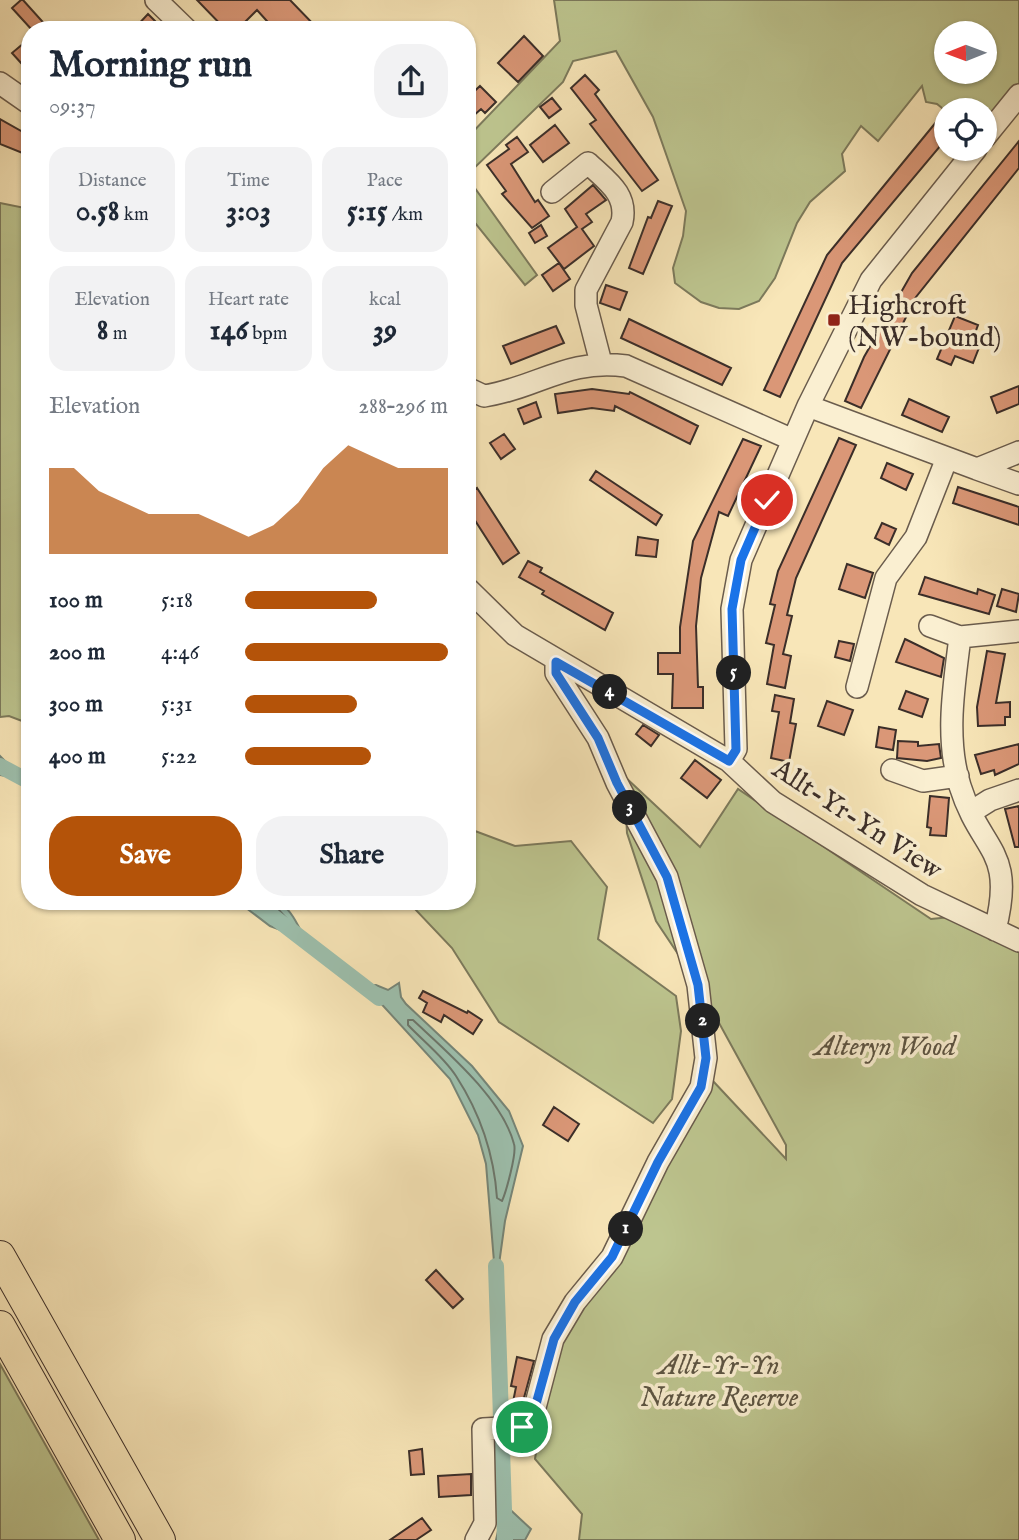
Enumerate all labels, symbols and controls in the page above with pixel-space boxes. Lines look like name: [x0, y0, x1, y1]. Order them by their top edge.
north arrow: [934, 21, 998, 84]
map controls: [934, 21, 997, 161]
text: Morning run: [49, 42, 252, 90]
button: share: [374, 44, 448, 118]
text: 09:37: [49, 92, 96, 121]
button: locate: [934, 98, 997, 161]
text: Distance: [78, 169, 147, 193]
text: Time: [227, 169, 270, 193]
text: Pace: [367, 169, 403, 193]
text: 0.58: [76, 193, 120, 231]
text: 3:03: [226, 193, 271, 231]
text: 5:15: [347, 193, 388, 231]
text: km: [120, 203, 149, 227]
text: /km: [388, 203, 423, 227]
text: Elevation: [74, 288, 150, 312]
text: Heart rate: [208, 288, 289, 312]
text: kcal: [369, 288, 401, 312]
place label: Highcroft (NW-bound): [848, 289, 1001, 356]
text: 8: [97, 312, 109, 350]
text: 146: [210, 312, 248, 350]
text: 39: [373, 312, 397, 350]
marker: Highcroft (NW-bound): [826, 312, 842, 328]
text: m: [109, 322, 127, 346]
text: bpm: [248, 322, 287, 346]
text: Elevation: [49, 392, 140, 421]
text: 288–296 m: [358, 392, 448, 421]
pin: [737, 470, 797, 530]
icon: check: [748, 481, 786, 519]
text: 100 m: [49, 586, 103, 615]
text: 5:18: [161, 586, 193, 615]
text: 200 m: [49, 638, 105, 667]
text: 4:46: [161, 638, 199, 667]
pin: 5: [716, 656, 752, 690]
text: 5: [730, 660, 737, 684]
pin: 4: [592, 674, 628, 710]
text: 4: [605, 679, 614, 703]
text: 300 m: [49, 690, 103, 719]
text: 5:31: [161, 690, 193, 719]
text: 400 m: [49, 742, 106, 771]
text: 5:22: [161, 742, 197, 771]
street label: Allt-Yr-Yn View: [764, 752, 948, 888]
pin: 3: [612, 790, 648, 826]
text: 3: [626, 795, 633, 819]
button: Save: [49, 816, 242, 896]
button: Share: [256, 816, 448, 896]
pin: 2: [686, 1004, 720, 1038]
text: 2: [698, 1008, 707, 1032]
park label: Alteryn Wood: [811, 1030, 957, 1065]
pin: 1: [608, 1212, 644, 1246]
text: 1: [622, 1216, 629, 1240]
park label: Allt-Yr-Yn Nature Reserve: [640, 1349, 799, 1416]
pin: [492, 1397, 552, 1457]
icon: arrive: [503, 1408, 541, 1446]

